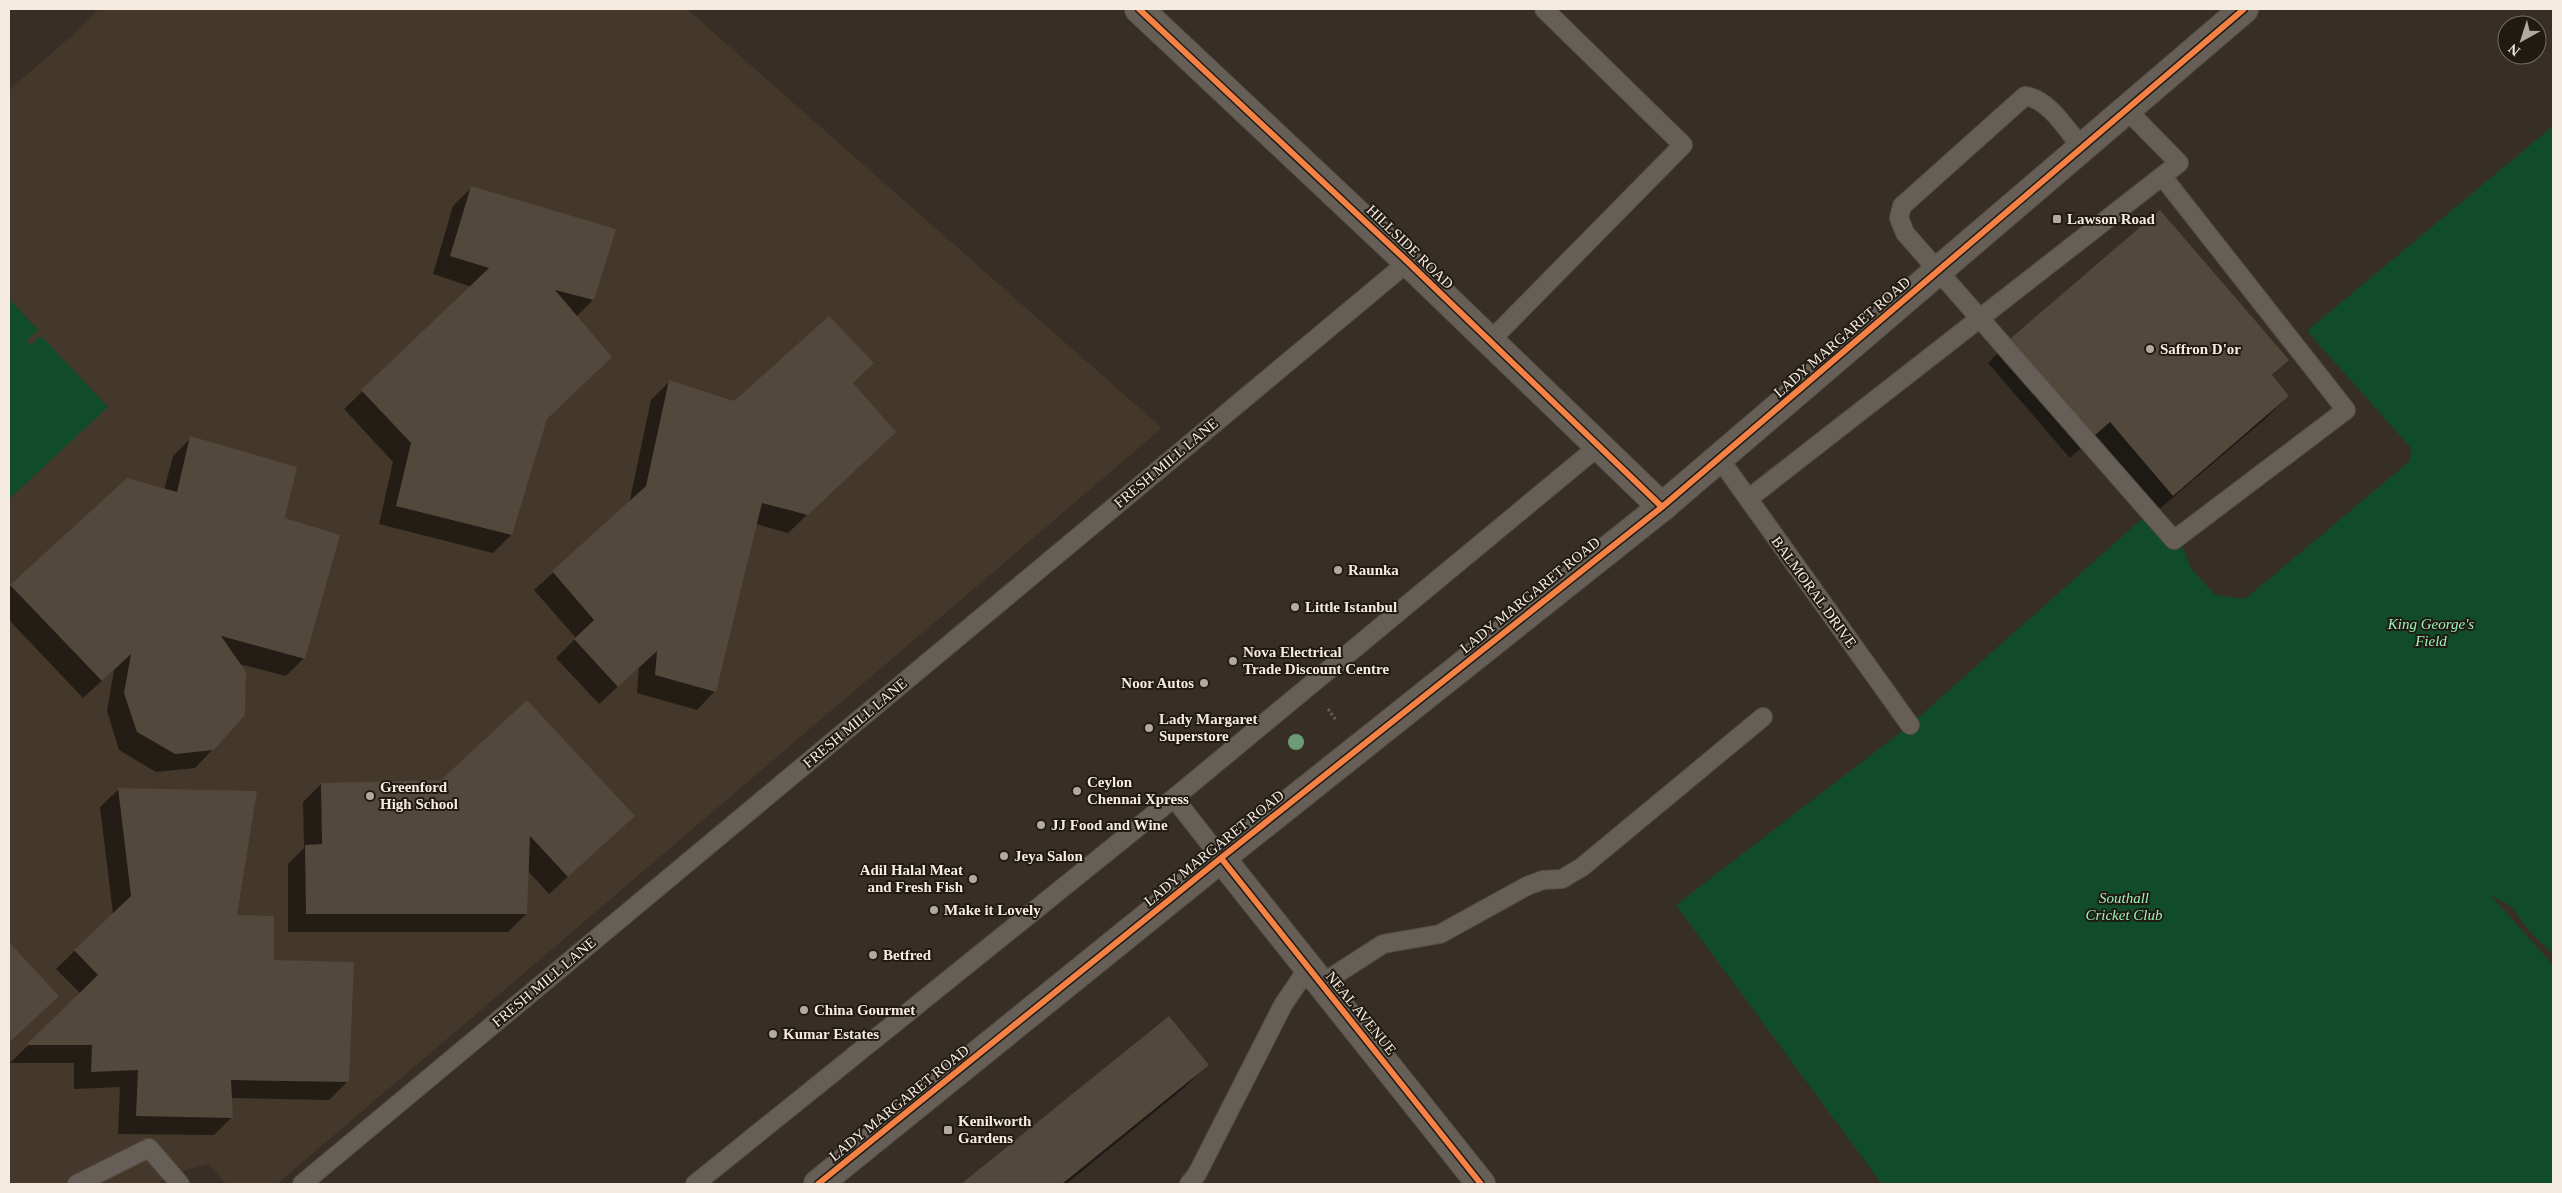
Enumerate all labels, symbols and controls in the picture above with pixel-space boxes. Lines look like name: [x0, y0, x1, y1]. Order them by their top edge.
north arrow: [2497, 15, 2547, 65]
text: N: [2505, 41, 2523, 59]
street label: HILLSIDE ROAD: [1364, 202, 1457, 292]
place label: Lawson Road: [2067, 211, 2156, 227]
marker: Lawson Road: [2051, 213, 2063, 225]
street label: LADY MARGARET ROAD: [1771, 273, 1913, 400]
place label: Saffron D'or: [2160, 341, 2241, 357]
marker: Saffron D'or: [2144, 343, 2156, 355]
street label: FRESH MILL LANE: [1111, 415, 1221, 511]
street label: BALMORAL DRIVE: [1768, 533, 1860, 651]
street label: LADY MARGARET ROAD: [1457, 534, 1603, 656]
place label: Raunka: [1348, 562, 1399, 578]
marker: Raunka: [1332, 564, 1344, 576]
place label: Little Istanbul: [1305, 599, 1397, 615]
marker: Little Istanbul: [1289, 601, 1301, 613]
park label: King George's Field: [2387, 616, 2474, 649]
place label: Nova Electrical Trade Discount Centre: [1243, 644, 1389, 677]
marker: Nova Electrical Trade Discount Centre: [1227, 655, 1239, 667]
street label: FRESH MILL LANE: [800, 675, 910, 771]
place label: Noor Autos: [1121, 675, 1194, 691]
marker: Noor Autos: [1198, 677, 1210, 689]
place label: Lady Margaret Superstore: [1159, 711, 1257, 744]
marker: Lady Margaret Superstore: [1143, 722, 1155, 734]
place label: Ceylon Chennai Xpress: [1087, 774, 1189, 807]
place label: Greenford High School: [380, 779, 458, 812]
marker: Ceylon Chennai Xpress: [1071, 785, 1083, 797]
street label: LADY MARGARET ROAD: [1141, 787, 1287, 909]
marker: Greenford High School: [364, 790, 376, 802]
place label: JJ Food and Wine: [1051, 817, 1168, 833]
marker: JJ Food and Wine: [1035, 819, 1047, 831]
place label: Jeya Salon: [1014, 848, 1083, 864]
marker: Jeya Salon: [998, 850, 1010, 862]
place label: Adil Halal Meat and Fresh Fish: [860, 862, 964, 895]
marker: Adil Halal Meat and Fresh Fish: [967, 873, 979, 885]
park label: Southall Cricket Club: [2085, 890, 2163, 923]
place label: Make it Lovely: [944, 902, 1041, 918]
marker: Make it Lovely: [928, 904, 940, 916]
street label: FRESH MILL LANE: [489, 934, 599, 1030]
place label: Betfred: [883, 947, 932, 963]
marker: Betfred: [867, 949, 879, 961]
street label: NEAL AVENUE: [1323, 968, 1399, 1058]
place label: China Gourmet: [814, 1002, 915, 1018]
marker: China Gourmet: [798, 1004, 810, 1016]
place label: Kumar Estates: [783, 1026, 879, 1042]
marker: Kumar Estates: [767, 1028, 779, 1040]
street label: LADY MARGARET ROAD: [826, 1042, 972, 1164]
place label: Kenilworth Gardens: [958, 1113, 1032, 1146]
marker: Kenilworth Gardens: [942, 1124, 954, 1136]

